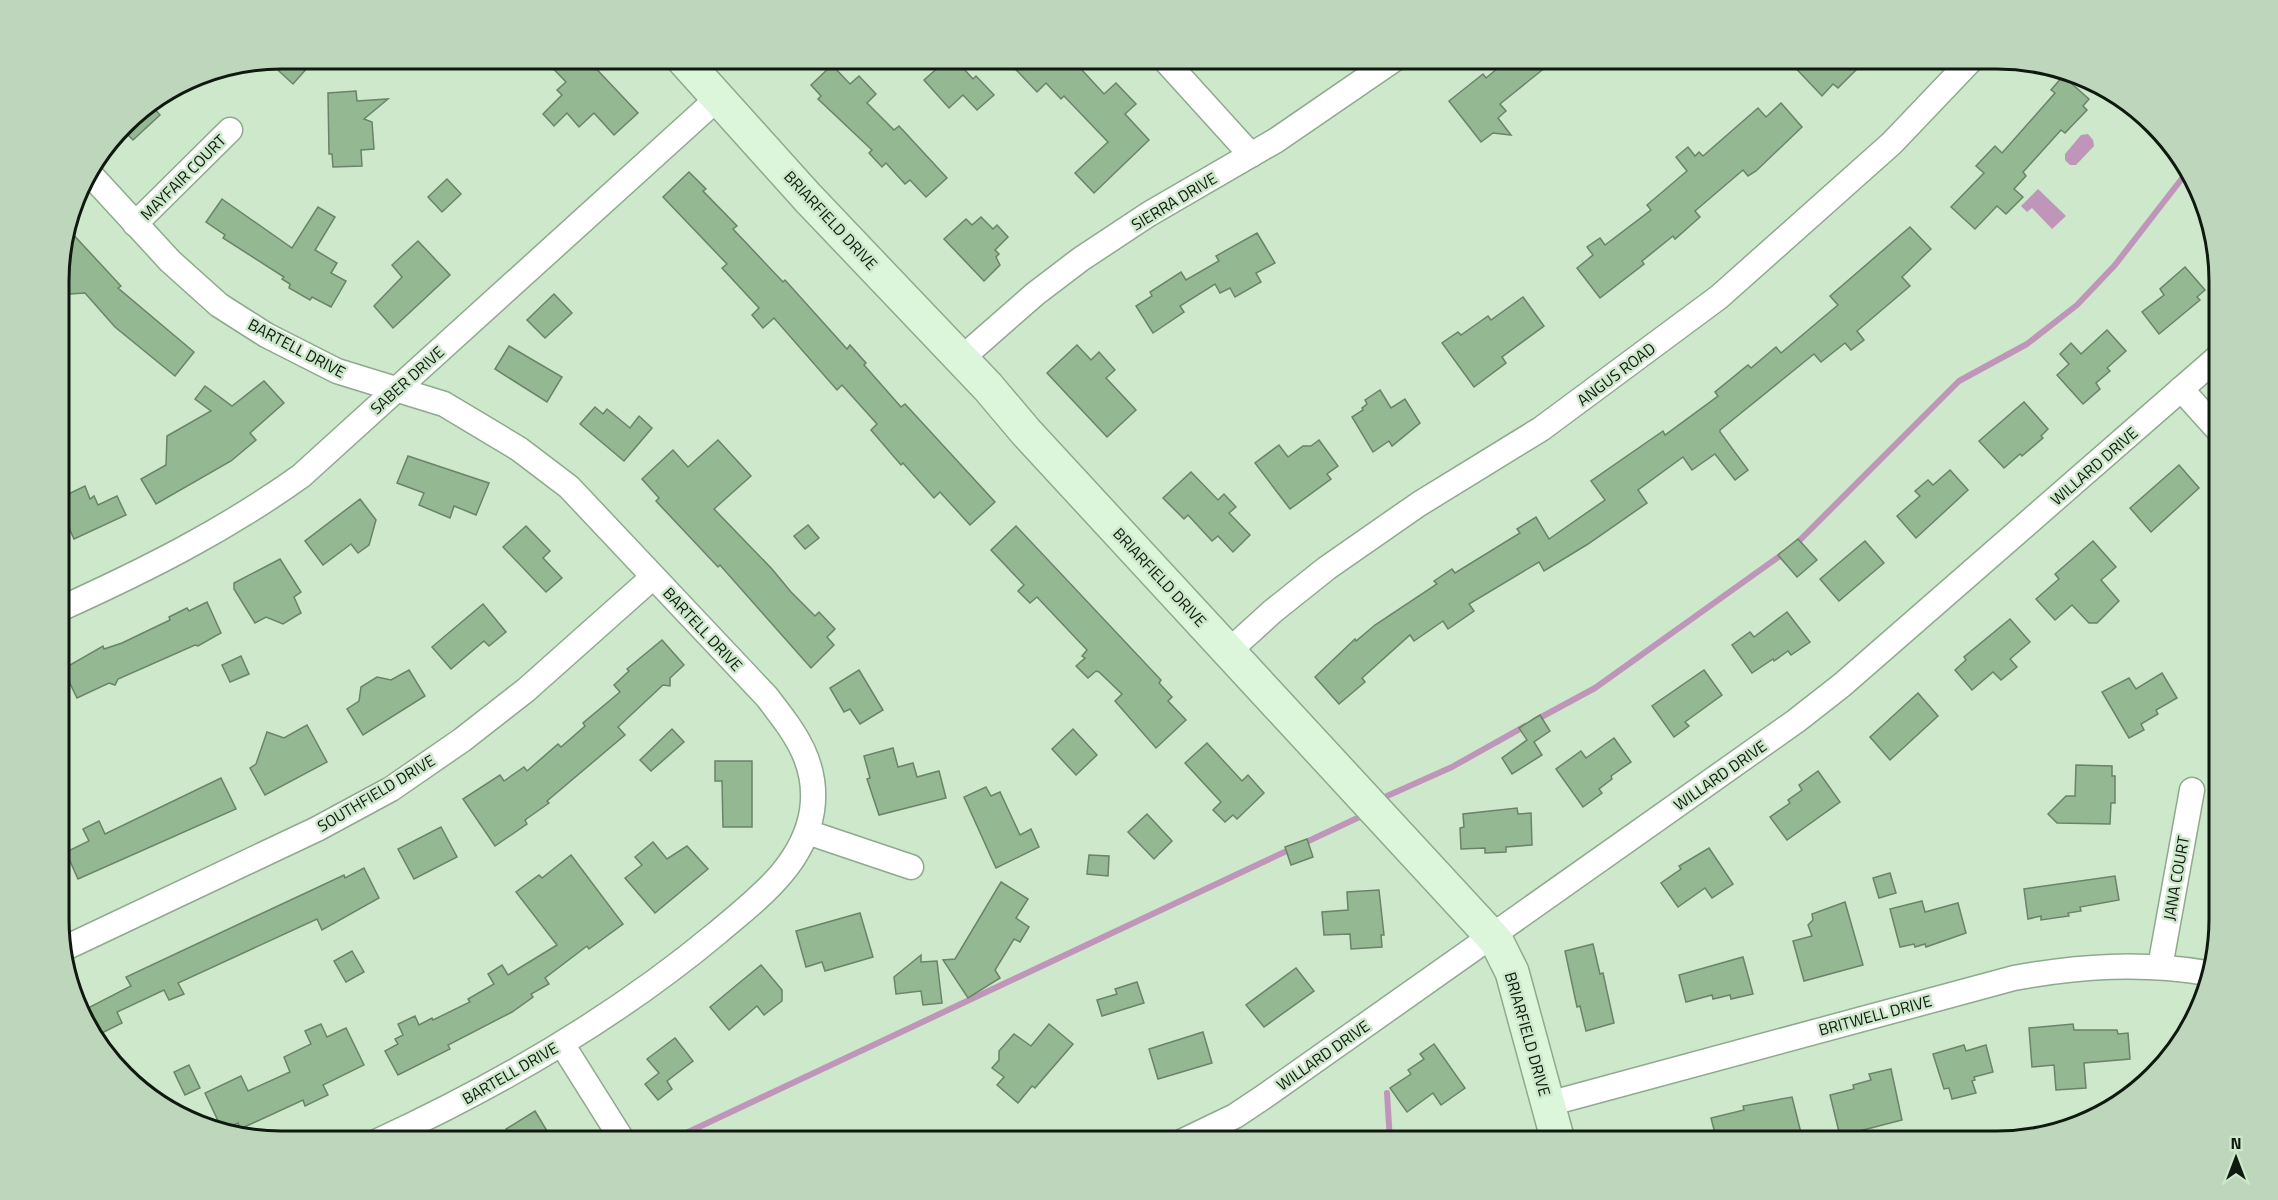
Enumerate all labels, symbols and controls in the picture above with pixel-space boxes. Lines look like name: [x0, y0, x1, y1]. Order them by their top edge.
street label: MAYFAIR COURT: [135, 128, 232, 225]
street label: BRIARFIELD DRIVE: [779, 165, 884, 275]
street label: SIERRA DRIVE: [1127, 166, 1222, 236]
street label: BARTELL DRIVE: [244, 312, 350, 384]
street label: ANGUS ROAD: [1572, 336, 1660, 412]
street label: SABER DRIVE: [365, 340, 449, 420]
street label: WILLARD DRIVE: [2045, 421, 2143, 511]
street label: BRIARFIELD DRIVE: [1108, 522, 1213, 632]
street label: BARTELL DRIVE: [658, 582, 748, 677]
street label: WILLARD DRIVE: [1668, 734, 1772, 816]
street label: SOUTHFIELD DRIVE: [313, 748, 440, 838]
street label: JANA COURT: [2157, 833, 2195, 922]
street label: BRIARFIELD DRIVE: [1499, 969, 1557, 1099]
street label: BRITWELL DRIVE: [1816, 988, 1934, 1042]
street label: WILLARD DRIVE: [1271, 1014, 1375, 1096]
street label: BARTELL DRIVE: [458, 1036, 563, 1110]
north arrow: [2206, 1128, 2266, 1188]
text: N: [2230, 1131, 2242, 1155]

